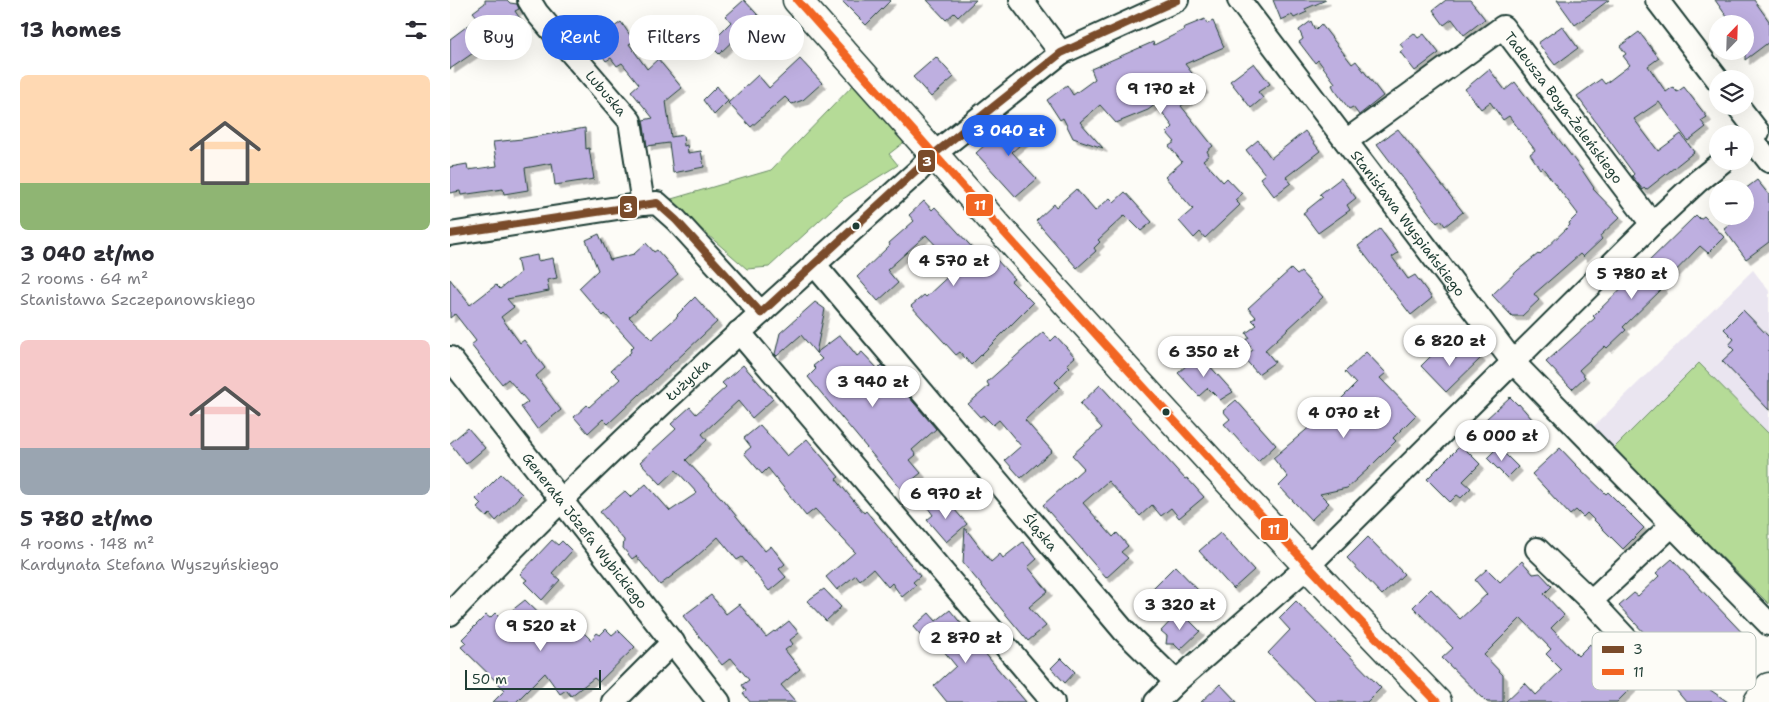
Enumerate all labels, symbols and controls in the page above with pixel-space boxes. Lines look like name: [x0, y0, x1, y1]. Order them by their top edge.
chip: Buy: [465, 15, 532, 60]
chip: Rent: [542, 15, 619, 60]
chip: Filters: [629, 15, 719, 60]
chip: New: [729, 15, 804, 60]
north arrow: [1709, 15, 1754, 60]
map controls: [1709, 15, 1754, 225]
text: 13 homes: [20, 16, 121, 44]
icon: filters: [402, 16, 430, 44]
street label: Tadeusza Boya-Żeleńskiego: [1501, 28, 1627, 187]
street label: Lubuska: [581, 67, 631, 120]
button: layers: [1709, 70, 1754, 115]
pin: 9 170 zł: [1109, 72, 1213, 115]
text: 9 170 zł: [1127, 78, 1195, 99]
icon: home: [180, 108, 270, 198]
pin: 3 040 zł: [957, 114, 1061, 157]
text: 3 040 zł: [973, 120, 1045, 141]
button: +: [1709, 125, 1754, 170]
street label: Stanisława Wyspiańskiego: [1347, 146, 1469, 300]
line badge: 3: [917, 149, 936, 173]
text: 3: [922, 152, 932, 170]
button: −: [1709, 180, 1754, 225]
line badge: 11: [965, 193, 994, 217]
line badge: 3: [619, 195, 638, 219]
text: 11: [974, 196, 986, 214]
text: 3: [623, 198, 633, 216]
unlabelled marker: [851, 221, 861, 231]
text: 3 040 zł/mo: [20, 240, 155, 268]
pin: 4 570 zł: [902, 244, 1006, 287]
text: 4 570 zł: [919, 250, 989, 271]
pin: 5 780 zł: [1580, 258, 1684, 300]
text: 5 780 zł: [1597, 263, 1667, 284]
text: 2 rooms · 64 m²: [20, 268, 148, 289]
text: Stanisława Szczepanowskiego: [20, 289, 256, 310]
pin: 6 820 zł: [1398, 324, 1502, 367]
text: 6 820 zł: [1414, 330, 1486, 351]
pin: 6 350 zł: [1152, 336, 1256, 378]
text: 6 350 zł: [1169, 341, 1239, 362]
street label: Łużycka: [661, 355, 714, 405]
pin: 3 940 zł: [821, 366, 925, 408]
text: 3 940 zł: [837, 371, 909, 392]
icon: home: [180, 373, 270, 463]
pin: 4 070 zł: [1292, 396, 1396, 439]
text: 4 070 zł: [1308, 402, 1380, 423]
unlabelled marker: [1161, 407, 1171, 417]
pin: 6 000 zł: [1450, 420, 1554, 462]
text: 6 000 zł: [1466, 425, 1538, 446]
street label: Generała Józefa Wybickiego: [518, 449, 652, 612]
pin: 6 970 zł: [894, 478, 998, 520]
text: 6 970 zł: [910, 483, 982, 504]
text: 5 780 zł/mo: [20, 505, 153, 533]
street label: Śląska: [1020, 510, 1062, 555]
line badge: 11: [1260, 517, 1289, 541]
text: 11: [1268, 520, 1280, 538]
text: 4 rooms · 148 m²: [20, 533, 154, 554]
text: Kardynała Stefana Wyszyńskiego: [20, 554, 279, 575]
pin: 3 320 zł: [1128, 588, 1232, 631]
text: 3 320 zł: [1144, 594, 1216, 615]
pin: 9 520 zł: [489, 610, 593, 652]
text: 9 520 zł: [506, 615, 576, 636]
pin: 2 870 zł: [914, 622, 1018, 664]
text: 2 870 zł: [930, 627, 1002, 648]
legend: [1592, 632, 1756, 690]
text: 3: [1633, 640, 1643, 658]
text: 11: [1633, 663, 1644, 681]
scale bar: [465, 667, 601, 690]
text: 50 m: [472, 670, 507, 688]

